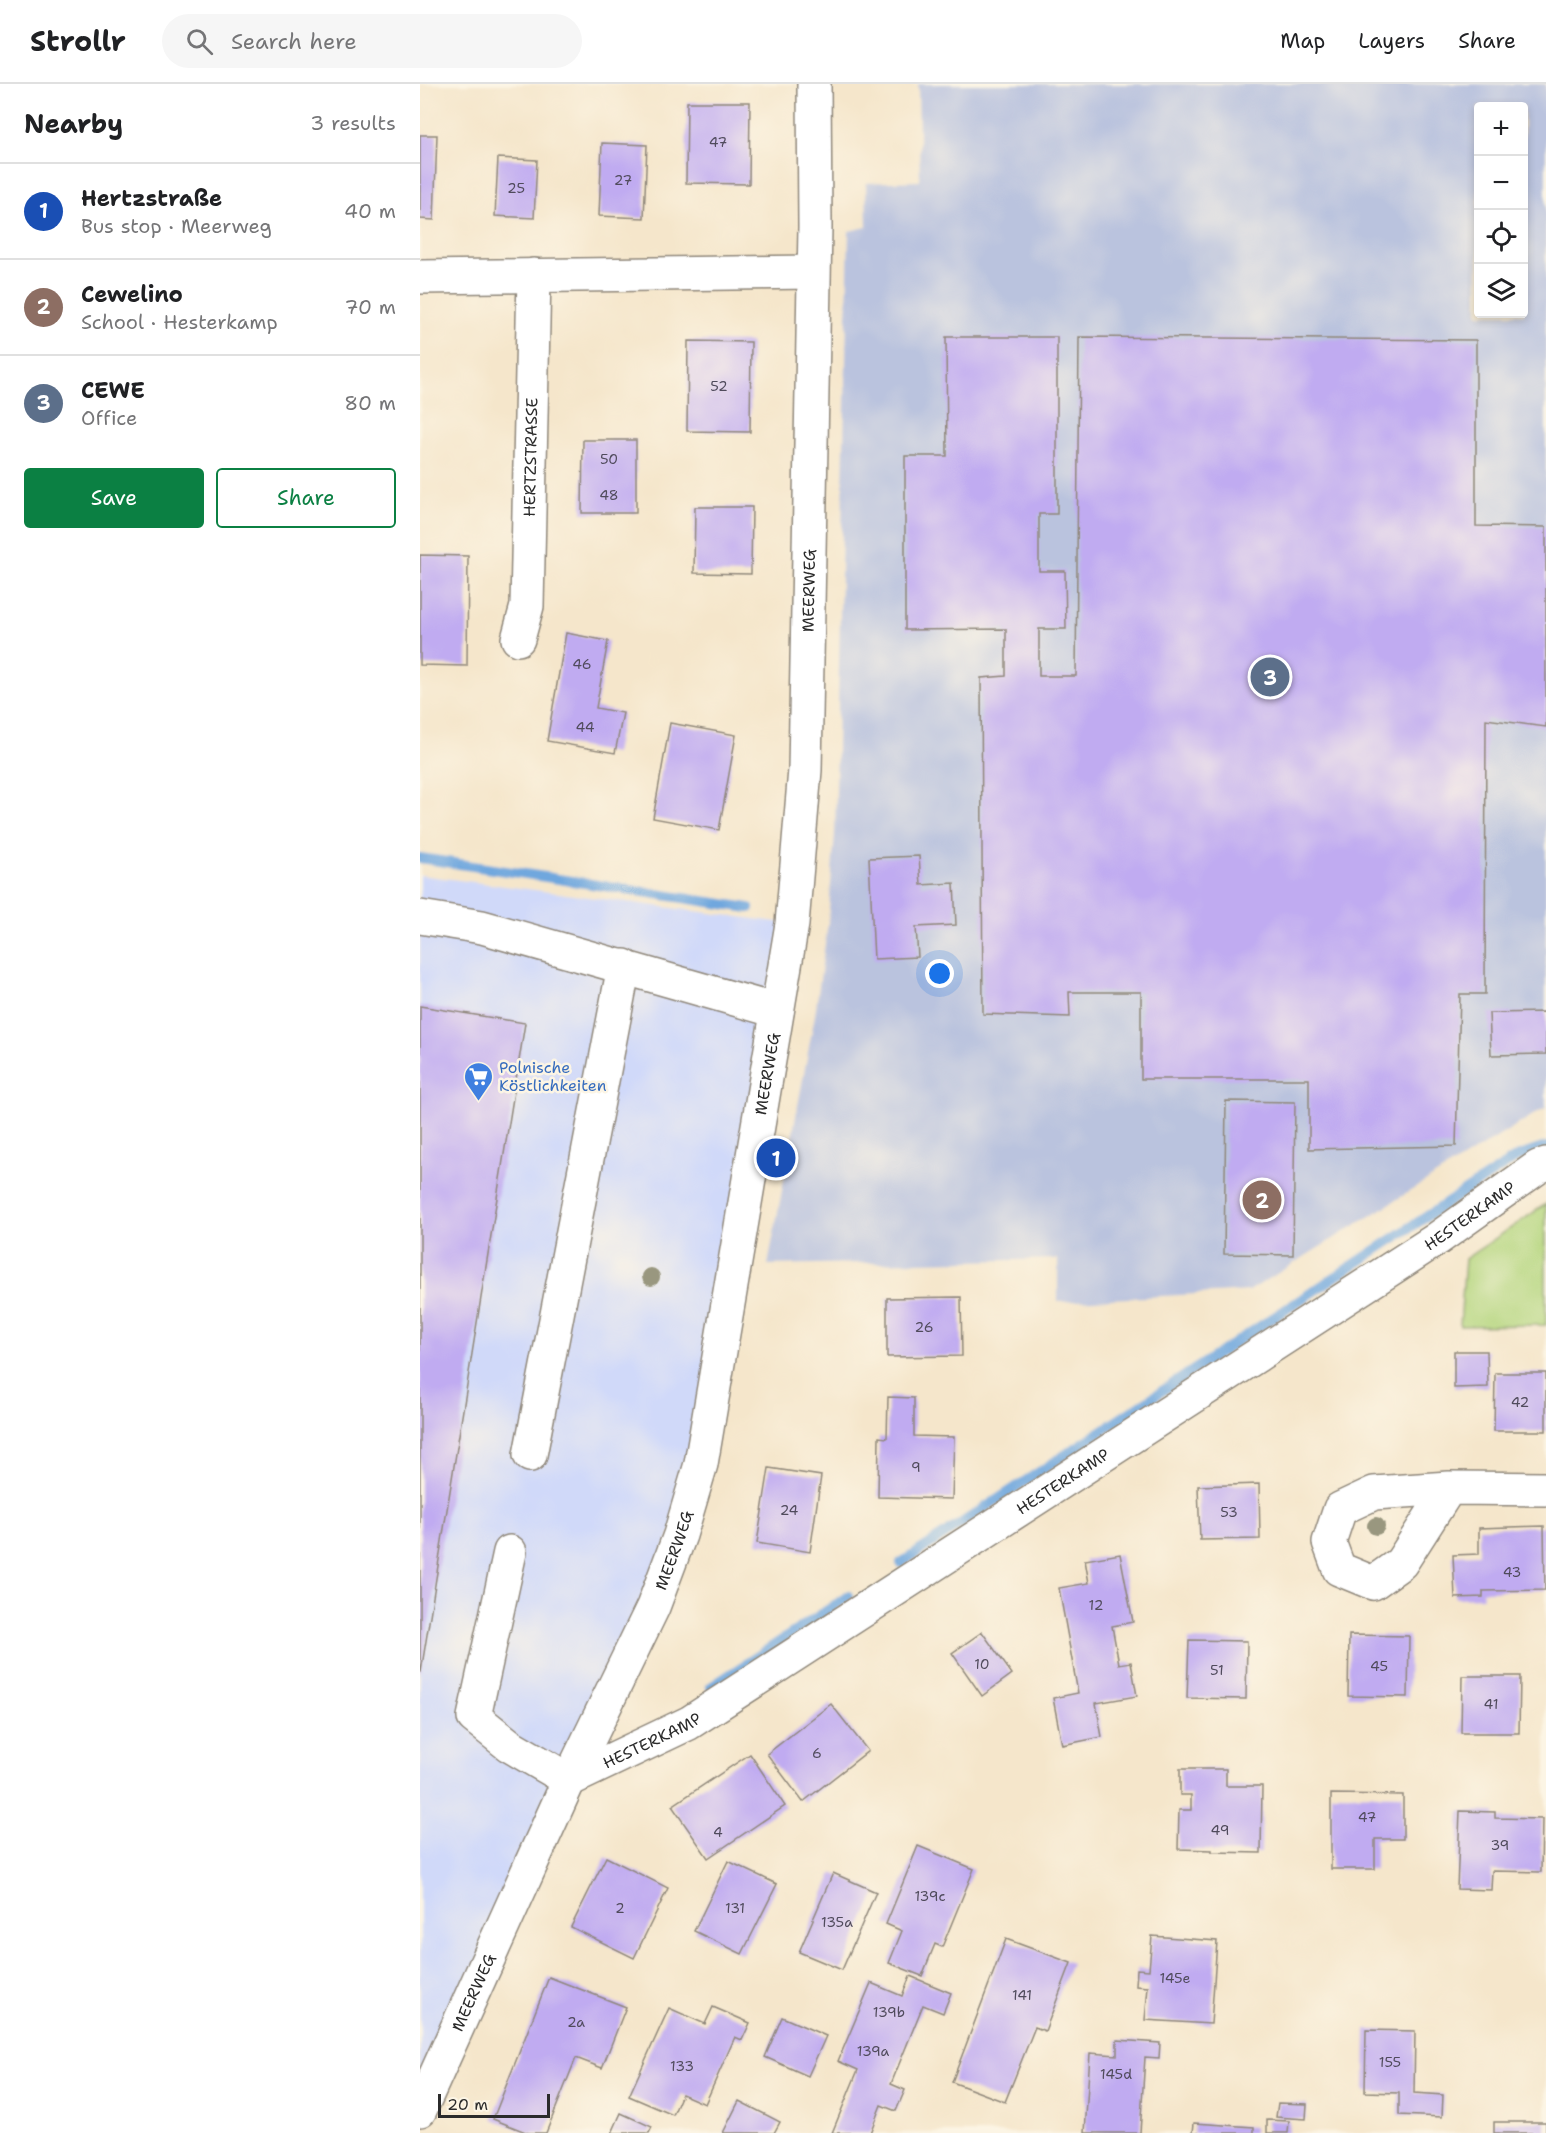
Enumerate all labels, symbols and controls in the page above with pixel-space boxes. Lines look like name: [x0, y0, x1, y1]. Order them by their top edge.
search box: [162, 14, 582, 68]
text: Strollr: [30, 22, 126, 60]
icon: search: [183, 25, 216, 58]
text: Search here: [231, 27, 357, 56]
text: Map: [1280, 27, 1325, 55]
text: Layers: [1358, 27, 1425, 55]
text: Share: [1458, 27, 1516, 55]
map controls: [1474, 102, 1528, 318]
button: +: [1474, 102, 1528, 156]
text: Nearby: [24, 106, 123, 141]
text: 3 results: [310, 110, 396, 136]
house number: 47: [709, 133, 727, 151]
button: −: [1474, 156, 1528, 210]
house number: 27: [614, 171, 632, 189]
house number: 25: [507, 179, 525, 197]
text: Hertzstraße: [81, 184, 222, 213]
text: 1: [39, 198, 48, 224]
text: 40 m: [344, 198, 396, 224]
button: locate: [1474, 210, 1528, 264]
text: Bus stop · Meerweg: [81, 213, 272, 239]
button: layers: [1474, 264, 1528, 318]
text: Cewelino: [81, 280, 183, 309]
text: 2: [37, 294, 51, 320]
text: 70 m: [344, 294, 396, 320]
text: School · Hesterkamp: [81, 309, 278, 335]
text: CEWE: [81, 376, 145, 405]
house number: 52: [710, 377, 728, 395]
text: 3: [37, 390, 51, 416]
text: 80 m: [344, 390, 396, 416]
street label: HERTZSTRASSE: [518, 397, 542, 517]
text: Office: [81, 405, 137, 431]
house number: 50: [600, 450, 618, 468]
button: Save: [24, 468, 204, 528]
button: Share: [216, 468, 396, 528]
house number: 48: [599, 486, 619, 504]
street label: MEERWEG: [797, 549, 820, 632]
pin: 3: [1250, 654, 1290, 700]
house number: 46: [572, 655, 592, 673]
house number: 44: [575, 718, 595, 736]
your location: [925, 959, 954, 988]
street label: MEERWEG: [750, 1031, 784, 1116]
place label: Polnische Köstlichkeiten: [499, 1057, 607, 1096]
supermarket icon: Polnische Köstlichkeiten: [462, 1060, 494, 1102]
pin: 1: [756, 1136, 796, 1180]
street label: HESTERKAMP: [1420, 1176, 1519, 1255]
pin: 2: [1242, 1178, 1282, 1222]
house number: 26: [915, 1318, 934, 1336]
house number: 42: [1511, 1393, 1529, 1411]
street label: HESTERKAMP: [1012, 1443, 1113, 1519]
house number: 9: [911, 1458, 921, 1476]
house number: 24: [780, 1501, 799, 1519]
house number: 53: [1220, 1503, 1238, 1521]
street label: MEERWEG: [650, 1508, 697, 1593]
house number: 43: [1503, 1563, 1521, 1581]
house number: 12: [1089, 1596, 1103, 1614]
house number: 10: [974, 1655, 990, 1673]
house number: 45: [1370, 1657, 1388, 1675]
house number: 51: [1210, 1661, 1224, 1679]
house number: 41: [1484, 1695, 1498, 1713]
street label: HESTERKAMP: [599, 1707, 705, 1773]
house number: 6: [812, 1744, 822, 1762]
house number: 47: [1358, 1808, 1376, 1826]
house number: 49: [1211, 1821, 1230, 1839]
house number: 4: [713, 1823, 723, 1841]
house number: 39: [1491, 1836, 1509, 1854]
house number: 139c: [914, 1887, 946, 1905]
house number: 2: [615, 1899, 625, 1917]
house number: 131: [725, 1899, 745, 1917]
house number: 135a: [821, 1913, 853, 1931]
street label: MEERWEG: [446, 1950, 500, 2035]
house number: 145e: [1159, 1969, 1191, 1987]
house number: 141: [1012, 1986, 1032, 2004]
house number: 139b: [873, 2003, 905, 2021]
house number: 2a: [567, 2013, 585, 2031]
house number: 139a: [857, 2042, 889, 2060]
house number: 155: [1379, 2053, 1401, 2071]
house number: 133: [670, 2057, 694, 2075]
house number: 145d: [1100, 2065, 1132, 2083]
scale bar: [438, 2091, 550, 2118]
text: 20 m: [447, 2094, 488, 2115]

